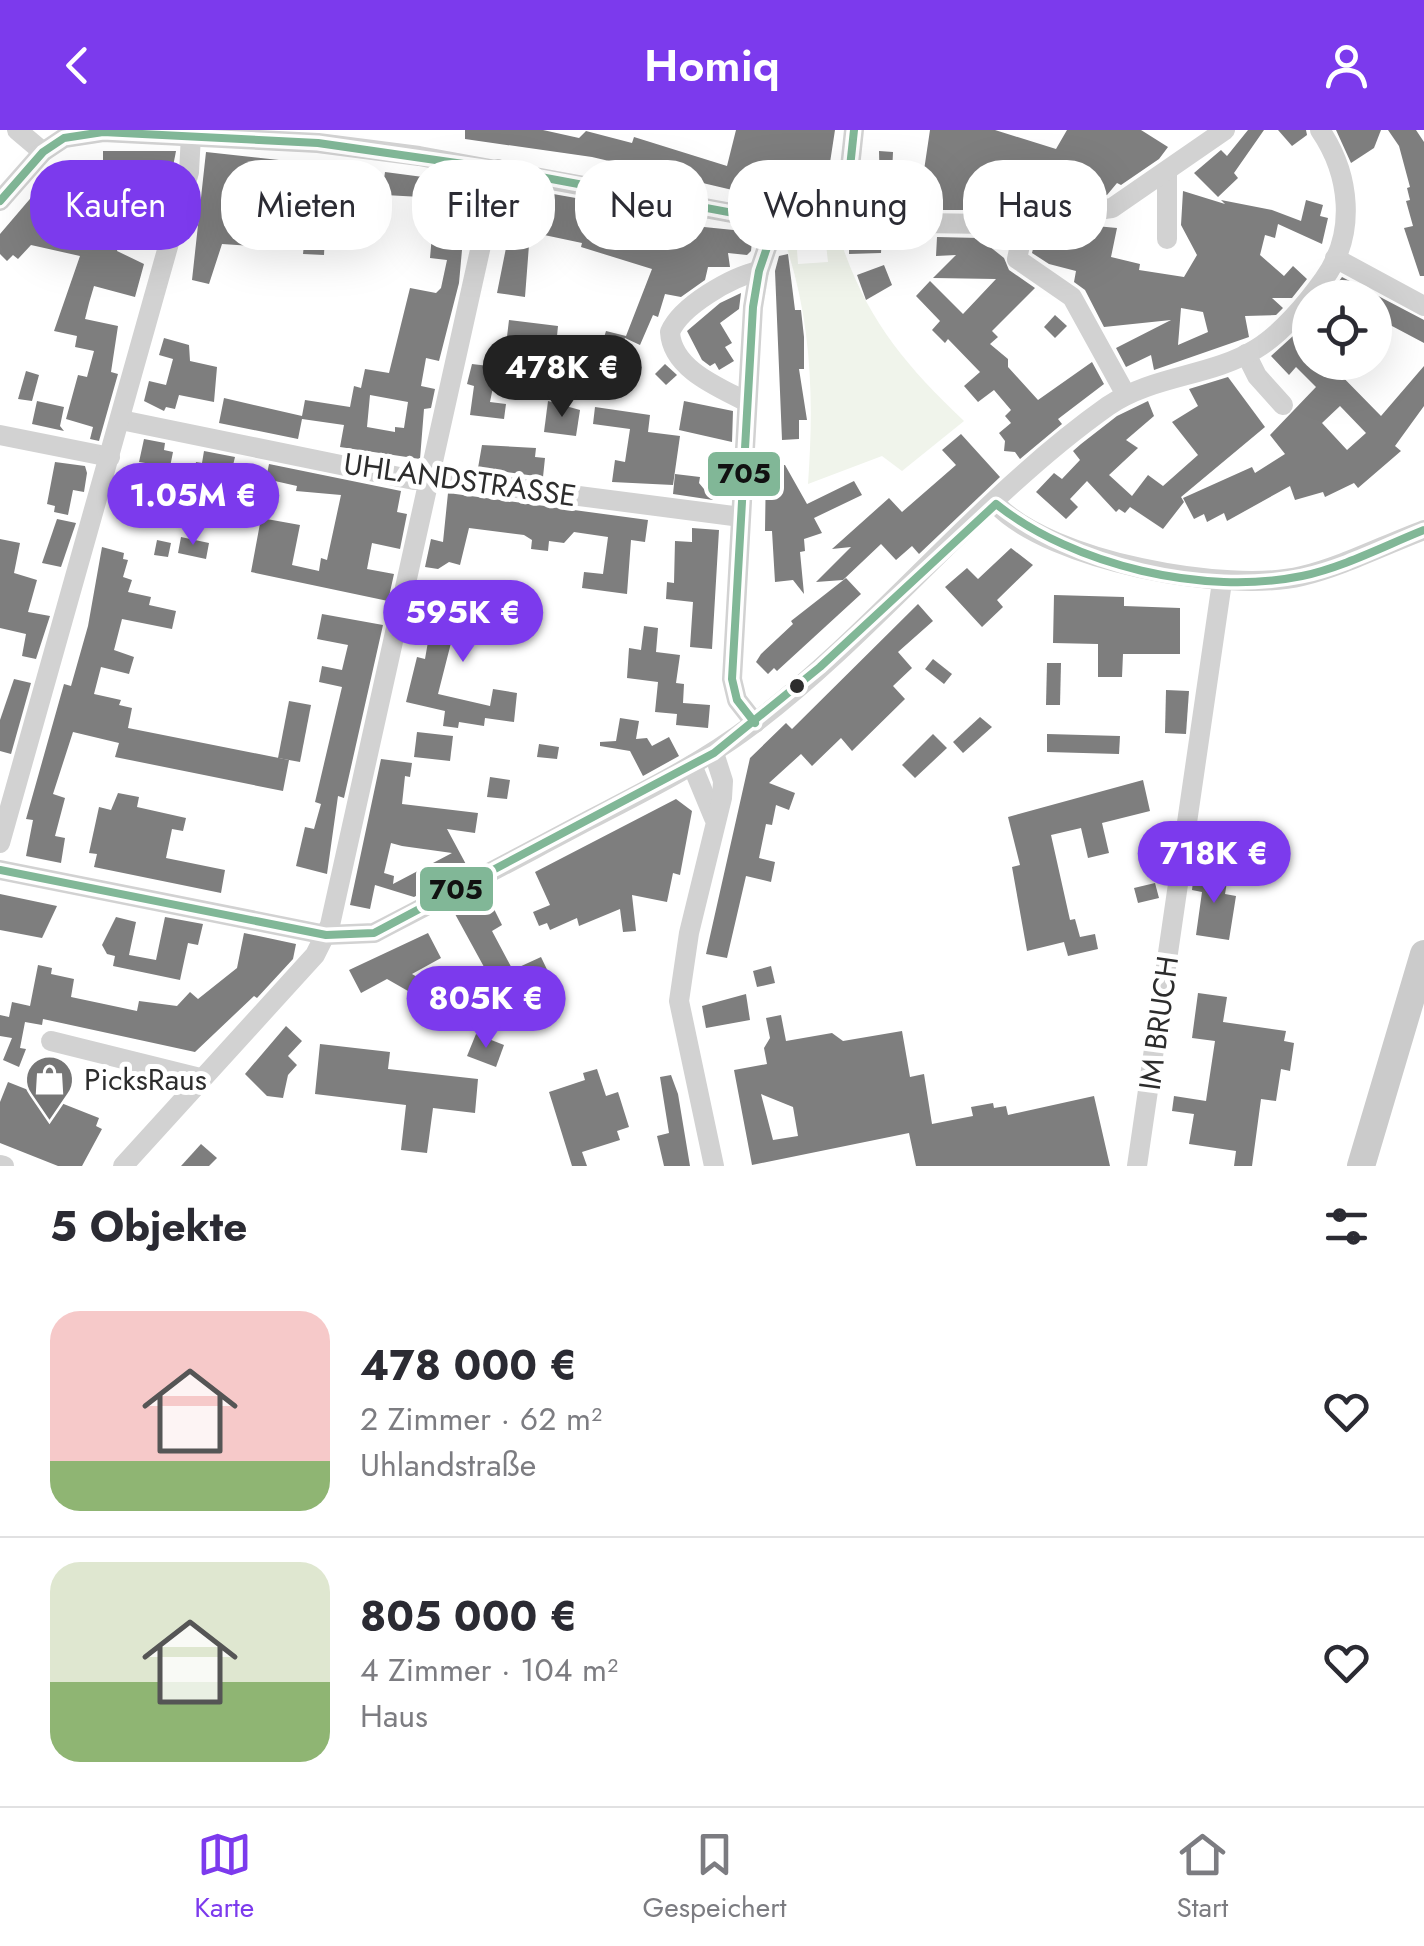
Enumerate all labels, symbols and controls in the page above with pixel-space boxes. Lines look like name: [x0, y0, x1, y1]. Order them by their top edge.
text: Homiq: [644, 33, 780, 98]
icon: back: [50, 38, 105, 93]
icon: person: [1319, 38, 1374, 93]
chip: Kaufen: [30, 160, 201, 250]
chip: Mieten: [221, 160, 392, 250]
chip: Filter: [412, 160, 555, 250]
chip: Neu: [575, 160, 708, 250]
chip: Wohnung: [728, 160, 943, 250]
chip: Haus: [963, 160, 1107, 250]
map controls: [1292, 280, 1392, 380]
button: locate: [1292, 280, 1392, 380]
pin: 478K €: [481, 335, 643, 420]
text: 478K €: [505, 344, 619, 390]
street label: UHLANDSTRASSE: [341, 442, 579, 517]
line badge: 705: [706, 450, 782, 498]
text: 705: [717, 453, 771, 494]
pin: 1.05M €: [101, 463, 285, 548]
text: 1.05M €: [129, 472, 257, 518]
pin: 595K €: [382, 580, 544, 665]
text: 595K €: [405, 589, 521, 635]
unlabelled marker: [787, 676, 807, 696]
pin: 718K €: [1133, 821, 1295, 906]
text: 718K €: [1160, 830, 1268, 876]
line badge: 705: [418, 865, 495, 913]
text: 705: [429, 869, 483, 910]
street label: IM BRUCH: [1128, 953, 1189, 1093]
pin: 805K €: [405, 966, 567, 1051]
text: 805K €: [429, 975, 543, 1021]
shop icon: PicksRaus: [23, 1054, 75, 1122]
place label: PicksRaus: [84, 1058, 207, 1101]
text: 5 Objekte: [50, 1196, 247, 1257]
icon: filters: [1319, 1199, 1374, 1254]
text: 478 000 €: [360, 1335, 577, 1396]
icon: home: [130, 1351, 250, 1471]
icon: heart: [1319, 1384, 1374, 1439]
text: 2 Zimmer · 62 m²: [360, 1396, 602, 1442]
text: Uhlandstraße: [360, 1442, 536, 1488]
text: 805 000 €: [360, 1586, 577, 1647]
icon: home: [130, 1602, 250, 1722]
icon: heart: [1319, 1635, 1374, 1690]
text: 4 Zimmer · 104 m²: [360, 1647, 618, 1693]
text: Haus: [360, 1693, 428, 1739]
tab: Karte: [194, 1827, 254, 1928]
tab: Gespeichert: [643, 1827, 786, 1928]
tab: Start: [1175, 1827, 1230, 1928]

